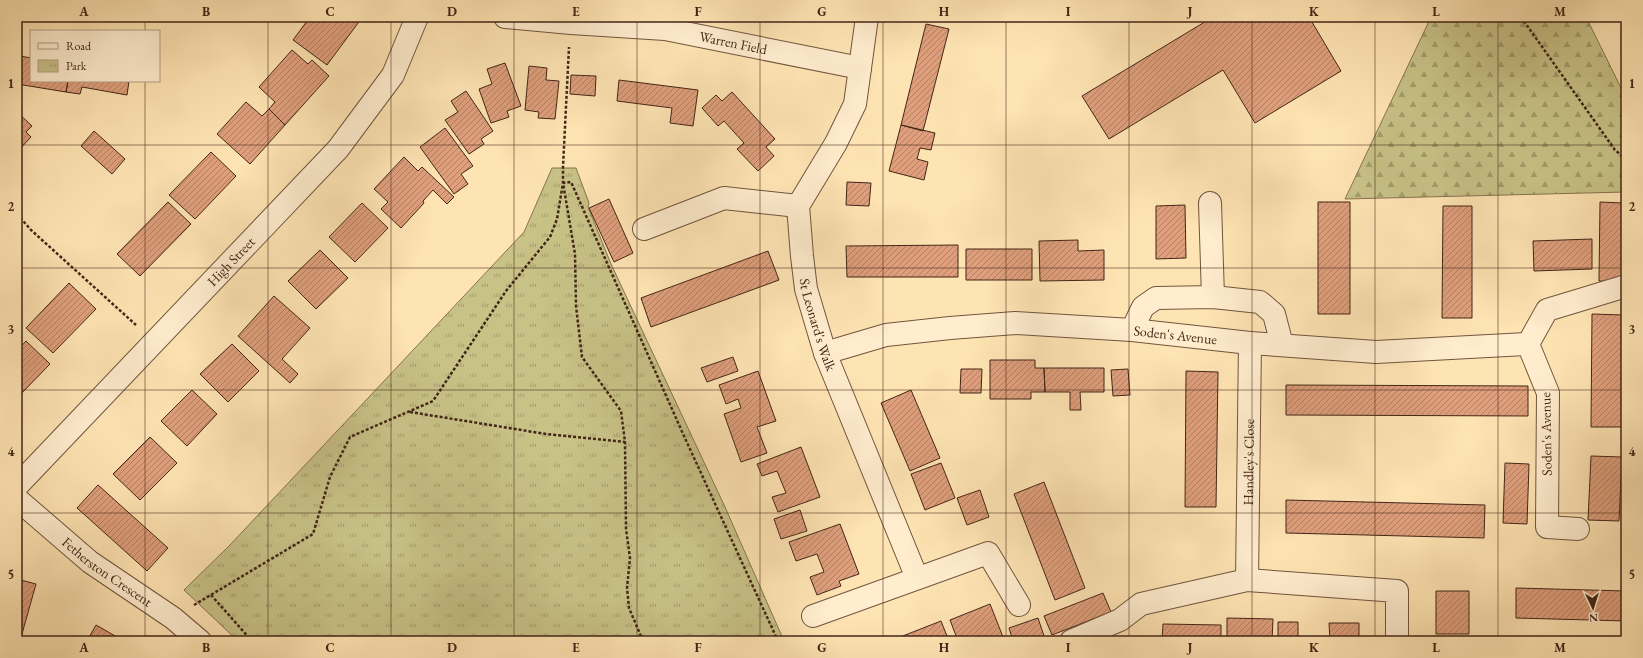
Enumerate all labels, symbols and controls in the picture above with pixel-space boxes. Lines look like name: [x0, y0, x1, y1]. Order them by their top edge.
text: A: [78, 3, 89, 20]
text: B: [202, 3, 210, 20]
text: C: [325, 3, 335, 20]
text: D: [447, 3, 457, 20]
text: E: [572, 3, 580, 20]
text: F: [694, 3, 702, 20]
text: G: [817, 3, 827, 20]
text: H: [939, 3, 950, 20]
text: I: [1066, 3, 1071, 20]
text: J: [1186, 3, 1193, 20]
text: K: [1309, 3, 1320, 20]
text: L: [1432, 3, 1440, 20]
text: M: [1554, 3, 1566, 20]
street label: Warren Field: [698, 27, 769, 58]
legend: [30, 30, 160, 82]
text: Road: [66, 38, 92, 54]
text: Park: [66, 58, 87, 74]
text: 1: [8, 75, 15, 92]
text: 1: [1629, 75, 1636, 92]
text: 2: [8, 198, 15, 215]
text: 2: [1629, 198, 1636, 215]
street label: High Street: [203, 233, 259, 290]
street label: St Leonard's Walk: [796, 277, 841, 374]
text: 3: [8, 321, 15, 338]
street label: Soden's Avenue: [1133, 321, 1219, 348]
text: 3: [1629, 321, 1636, 338]
street label: Soden's Avenue: [1536, 391, 1556, 476]
street label: Handley's Close: [1239, 418, 1258, 506]
text: 4: [8, 443, 15, 460]
text: 4: [1629, 443, 1636, 460]
street label: Fetherston Crescent: [58, 533, 156, 611]
text: 5: [8, 566, 14, 583]
text: 5: [1629, 566, 1635, 583]
north arrow: [1573, 588, 1613, 628]
text: N: [1589, 611, 1599, 625]
text: A: [78, 639, 89, 656]
text: B: [202, 639, 210, 656]
text: C: [325, 639, 335, 656]
text: D: [447, 639, 457, 656]
text: E: [572, 639, 580, 656]
text: F: [694, 639, 702, 656]
text: G: [817, 639, 827, 656]
text: H: [939, 639, 950, 656]
text: I: [1066, 639, 1071, 656]
text: J: [1186, 639, 1193, 656]
text: K: [1309, 639, 1320, 656]
text: L: [1432, 639, 1440, 656]
text: M: [1554, 639, 1566, 656]

